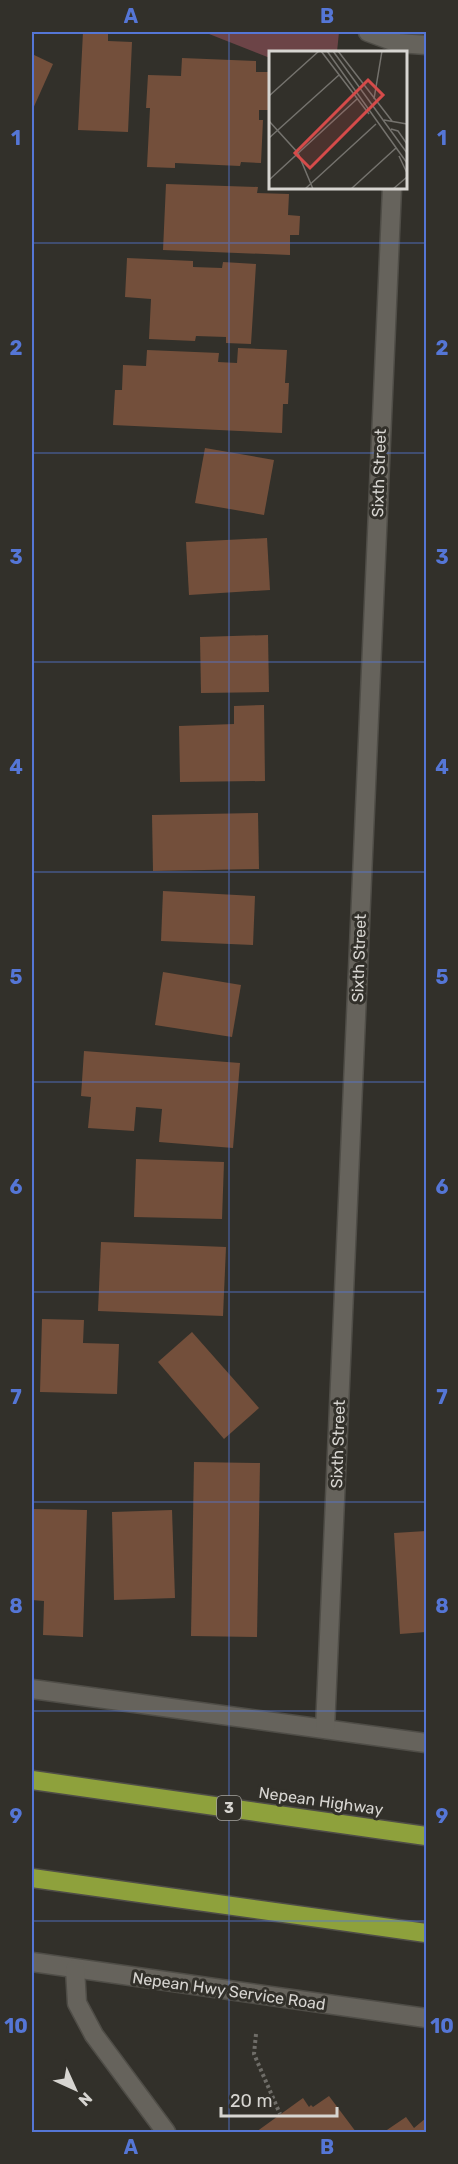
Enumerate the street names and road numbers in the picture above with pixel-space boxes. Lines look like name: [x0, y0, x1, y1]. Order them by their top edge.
street label: Sixth Street: [368, 428, 390, 518]
street label: Sixth Street: [348, 913, 370, 1003]
street label: Sixth Street: [327, 1399, 349, 1489]
street label: Nepean Highway: [257, 1783, 385, 1819]
road number: 3: [217, 1796, 241, 1820]
street label: Nepean Hwy Service Road: [131, 1968, 327, 2014]

